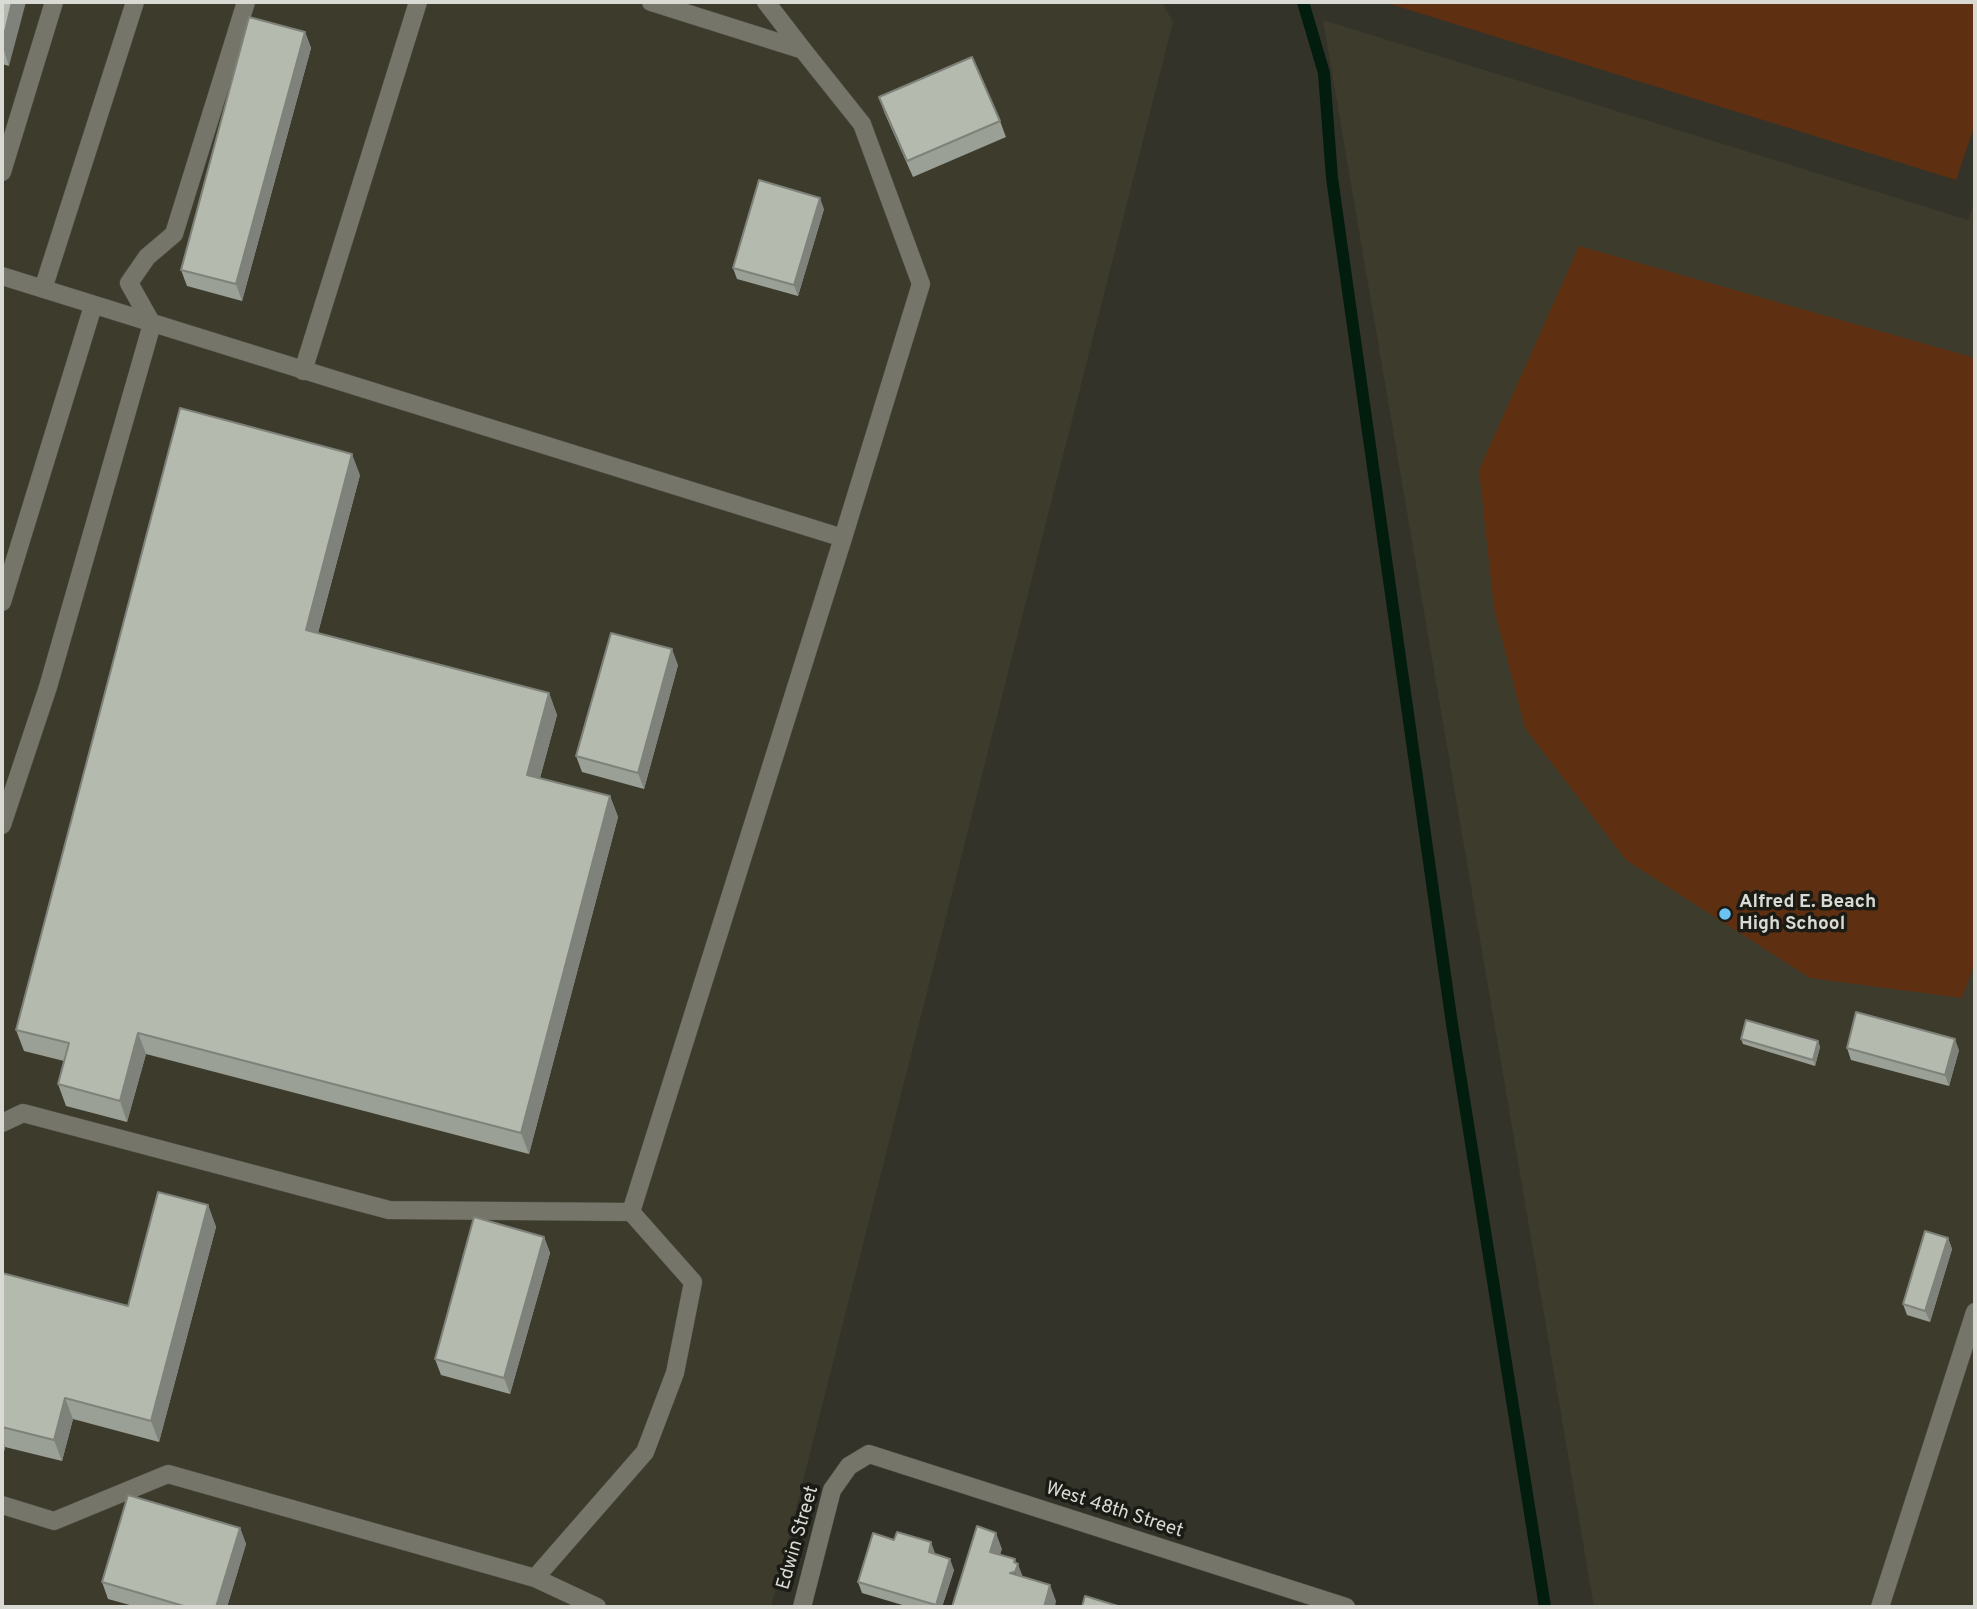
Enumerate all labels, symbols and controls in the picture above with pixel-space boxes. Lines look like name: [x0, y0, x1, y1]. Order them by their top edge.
place label: Alfred E. Beach High School: [1739, 892, 1876, 936]
marker: Alfred E. Beach High School: [1717, 906, 1733, 922]
street label: West 48th Street: [1042, 1478, 1186, 1544]
street label: Edwin Street: [773, 1483, 825, 1593]

